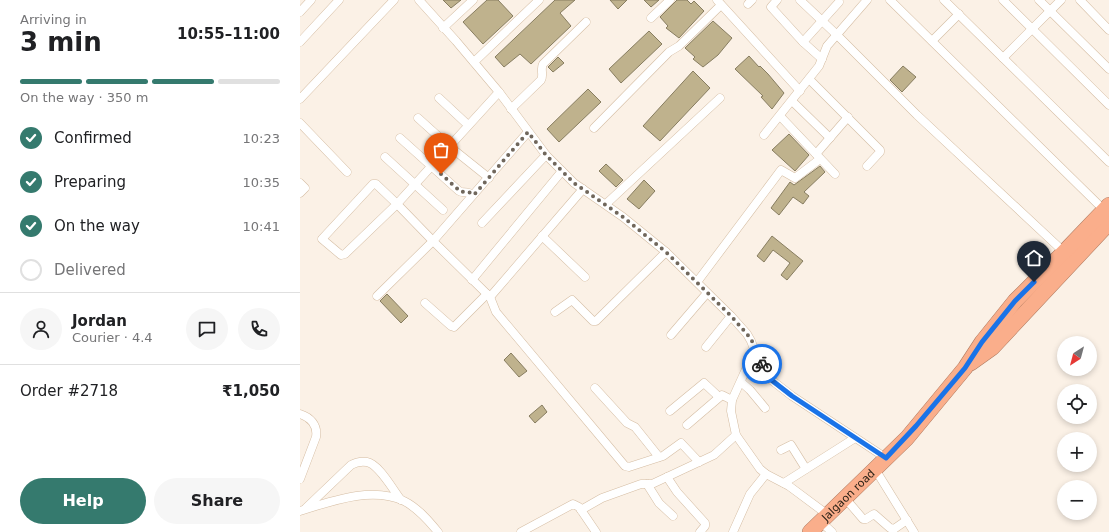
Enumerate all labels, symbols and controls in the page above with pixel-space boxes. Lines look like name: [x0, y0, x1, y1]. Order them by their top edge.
text: Arriving in: [20, 12, 87, 27]
text: 10:55–11:00: [177, 25, 280, 43]
text: 3 min: [20, 27, 102, 57]
text: On the way · 350 m: [20, 90, 148, 105]
icon: check: [20, 127, 42, 149]
text: Confirmed: [54, 129, 132, 147]
text: 10:23: [243, 131, 280, 146]
pin: [424, 133, 458, 174]
icon: bag: [430, 139, 452, 161]
icon: check: [20, 171, 42, 193]
text: Preparing: [54, 173, 126, 191]
text: 10:35: [243, 175, 280, 190]
icon: check: [20, 215, 42, 237]
text: On the way: [54, 217, 140, 235]
text: 10:41: [243, 219, 280, 234]
pin: [1017, 241, 1051, 282]
icon: home: [1023, 247, 1045, 269]
text: Delivered: [54, 261, 126, 279]
button: person: [20, 308, 62, 350]
button: chat: [186, 308, 228, 350]
button: phone: [238, 308, 280, 350]
text: Jordan: [72, 312, 127, 330]
text: Courier · 4.4: [72, 330, 153, 345]
north arrow: [1057, 336, 1097, 376]
map controls: [1057, 336, 1097, 520]
courier: [742, 344, 782, 384]
icon: bike: [751, 353, 773, 375]
text: Order #2718: [20, 382, 118, 400]
text: ₹1,050: [222, 382, 280, 400]
button: locate: [1057, 384, 1097, 424]
button: +: [1057, 432, 1097, 472]
street label: Jalgaon road: [818, 467, 878, 525]
button: Help: [20, 478, 146, 524]
button: Share: [154, 478, 280, 524]
button: −: [1057, 480, 1097, 520]

